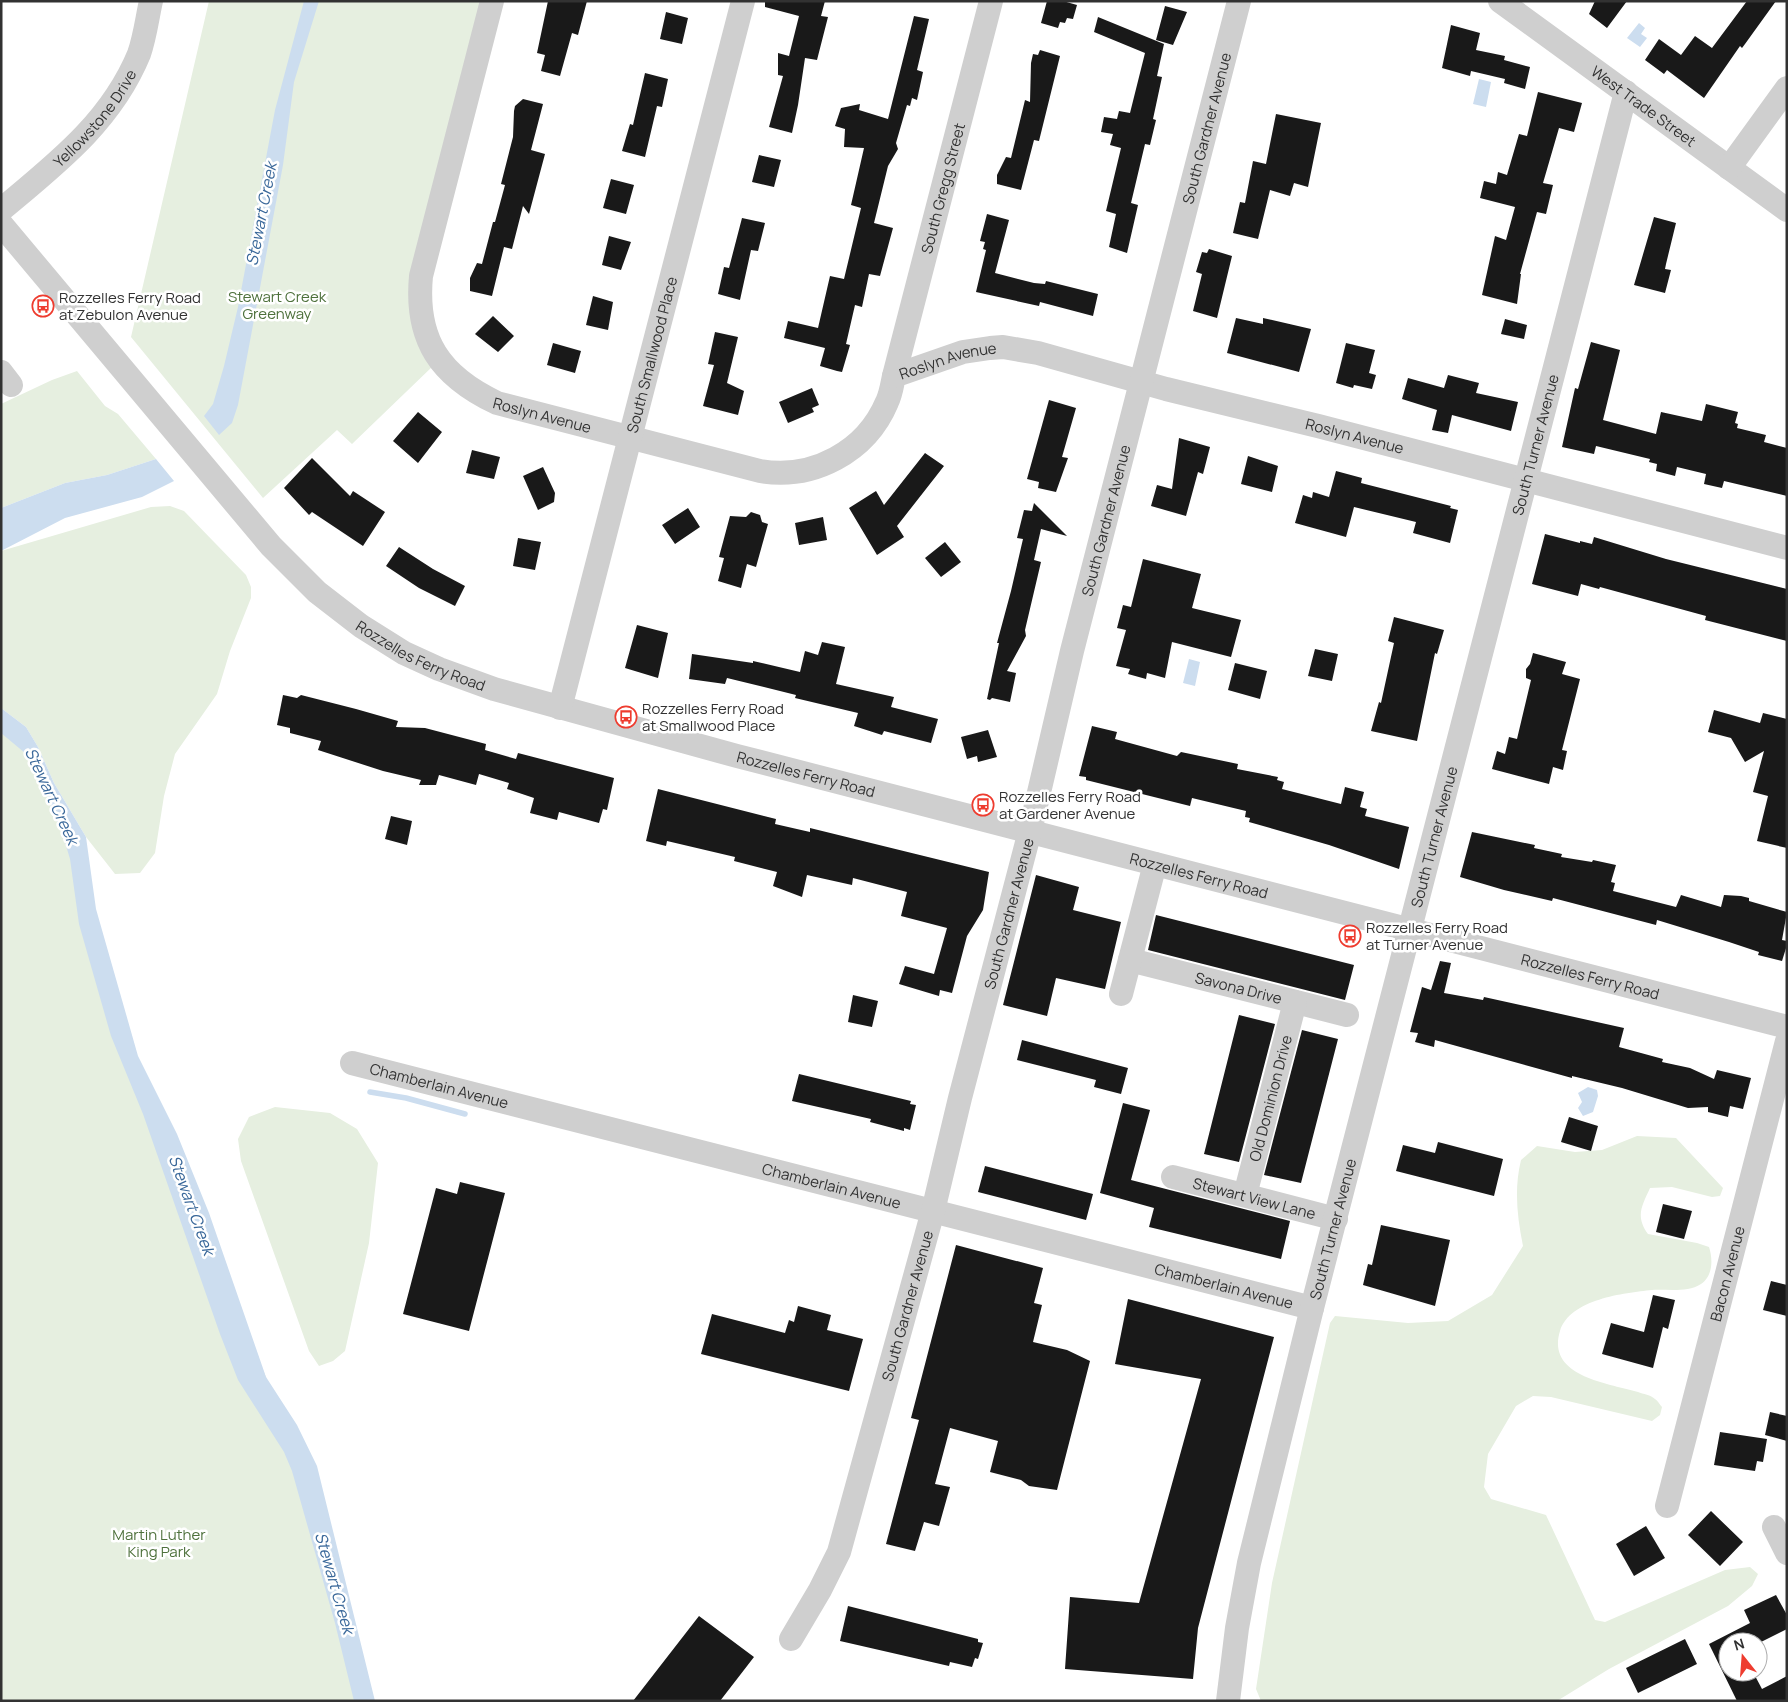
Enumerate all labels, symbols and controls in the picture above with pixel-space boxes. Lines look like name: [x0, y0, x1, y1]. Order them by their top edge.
street label: South Gardner Avenue: [1177, 50, 1236, 206]
street label: West Trade Street: [1587, 60, 1701, 151]
street label: Yellowstone Drive: [48, 65, 141, 172]
street label: South Gregg Street: [916, 120, 970, 256]
water label: Stewart Creek: [240, 158, 282, 268]
street label: South Smallwood Place: [621, 274, 682, 435]
park label: Stewart Creek Greenway: [228, 286, 327, 324]
place label: Rozzelles Ferry Road at Zebulon Avenue: [59, 287, 201, 325]
bus stop icon: Rozzelles Ferry Road at Zebulon Avenue: [31, 294, 55, 318]
street label: Roslyn Avenue: [896, 337, 997, 384]
street label: South Turner Avenue: [1507, 372, 1563, 517]
street label: Roslyn Avenue: [491, 392, 594, 438]
street label: Roslyn Avenue: [1303, 413, 1406, 458]
street label: South Gardner Avenue: [1076, 442, 1135, 598]
street label: Rozzelles Ferry Road: [352, 615, 489, 696]
place label: Rozzelles Ferry Road at Smallwood Place: [642, 698, 784, 736]
bus stop icon: Rozzelles Ferry Road at Smallwood Place: [614, 705, 638, 729]
water label: Stewart Creek: [20, 744, 85, 850]
street label: Rozzelles Ferry Road: [735, 746, 877, 802]
street label: South Turner Avenue: [1405, 764, 1462, 910]
place label: Rozzelles Ferry Road at Gardener Avenue: [999, 786, 1141, 824]
bus stop icon: Rozzelles Ferry Road at Gardener Avenue: [971, 793, 995, 817]
street label: South Gardner Avenue: [978, 835, 1038, 991]
street label: Rozzelles Ferry Road: [1128, 847, 1271, 903]
place label: Rozzelles Ferry Road at Turner Avenue: [1366, 917, 1508, 955]
bus stop icon: Rozzelles Ferry Road at Turner Avenue: [1338, 924, 1362, 948]
street label: Rozzelles Ferry Road: [1519, 948, 1662, 1004]
street label: Savona Drive: [1193, 966, 1284, 1009]
street label: Old Dominion Drive: [1244, 1033, 1297, 1164]
street label: Chamberlain Avenue: [368, 1057, 511, 1113]
water label: Stewart Creek: [164, 1152, 221, 1260]
street label: South Turner Avenue: [1304, 1156, 1361, 1302]
street label: Chamberlain Avenue: [760, 1158, 903, 1213]
street label: Stewart View Lane: [1191, 1172, 1318, 1224]
street label: Bacon Avenue: [1705, 1223, 1749, 1324]
street label: South Gardner Avenue: [876, 1228, 938, 1383]
street label: Chamberlain Avenue: [1152, 1258, 1296, 1313]
park label: Martin Luther King Park: [112, 1524, 206, 1562]
water label: Stewart Creek: [310, 1530, 361, 1638]
north arrow: [1718, 1632, 1768, 1682]
text: N: [1731, 1634, 1747, 1655]

